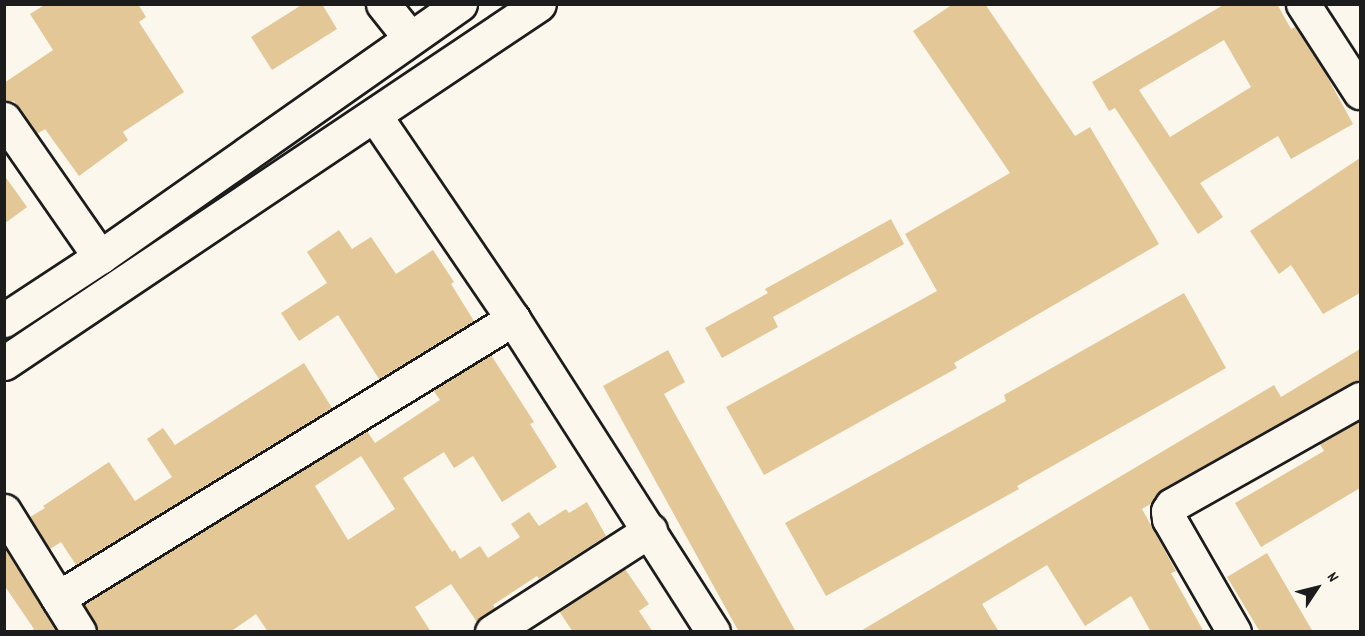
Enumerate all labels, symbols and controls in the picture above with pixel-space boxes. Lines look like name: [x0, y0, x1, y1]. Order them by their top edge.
north arrow: [1287, 558, 1347, 618]
text: N: [1320, 568, 1344, 587]

